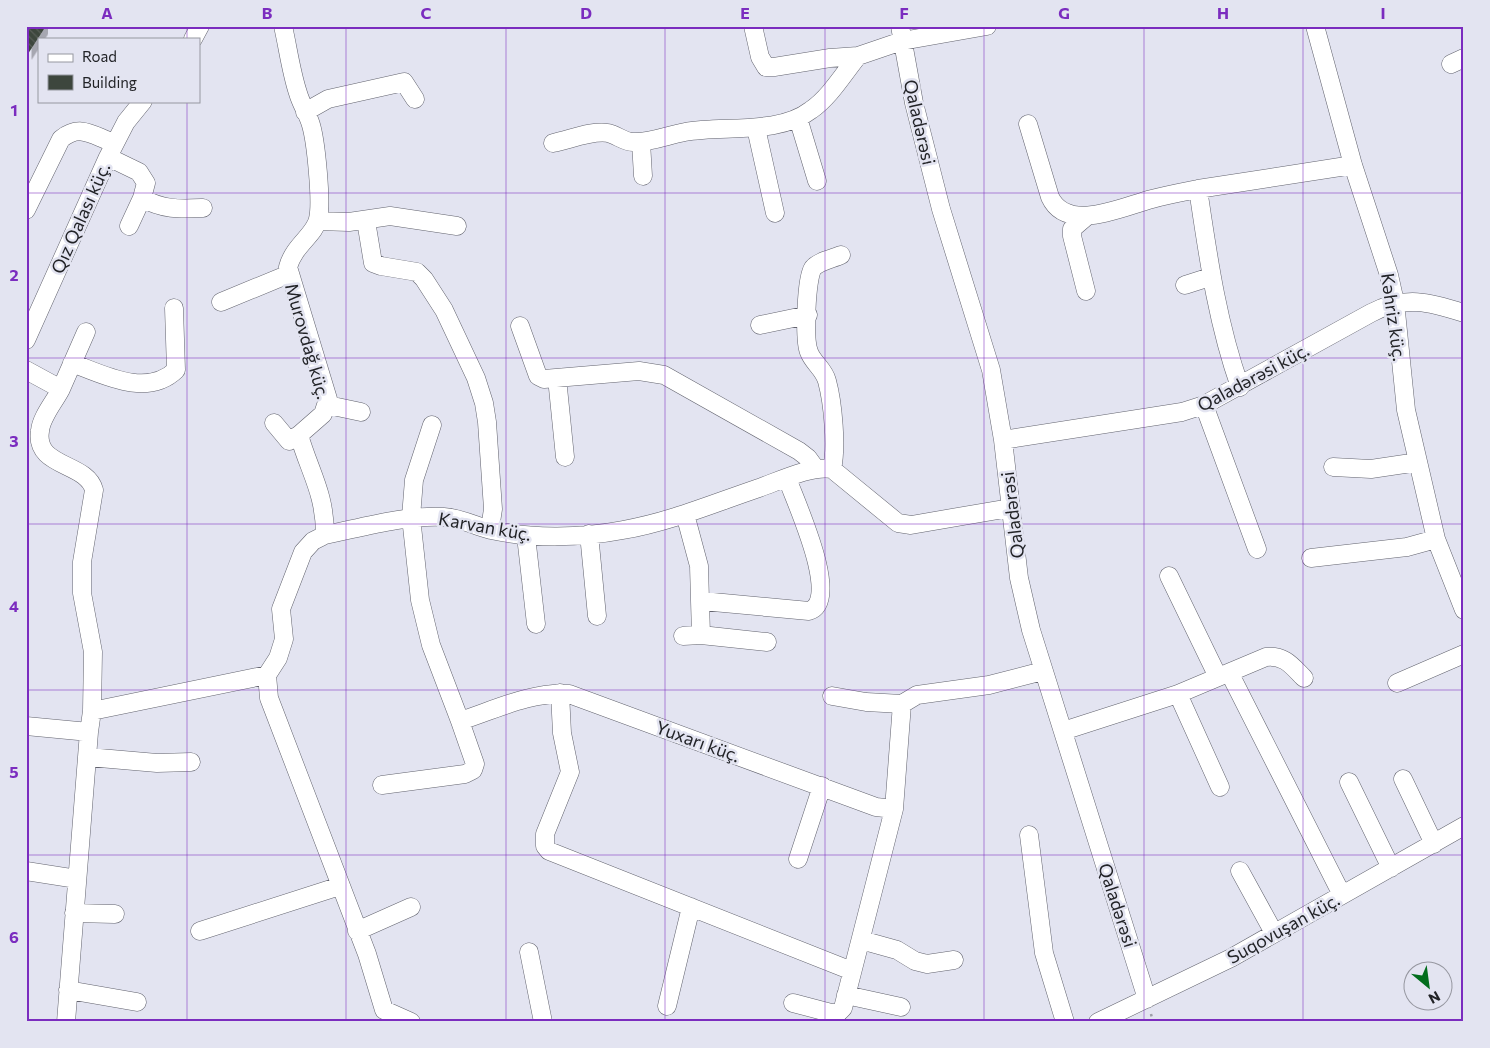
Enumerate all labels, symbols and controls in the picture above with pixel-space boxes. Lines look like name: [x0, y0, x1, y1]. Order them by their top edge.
text: A: [101, 3, 113, 22]
text: B: [262, 3, 273, 22]
text: C: [421, 3, 432, 22]
text: D: [580, 3, 592, 22]
text: E: [740, 3, 750, 22]
text: F: [899, 3, 909, 22]
text: G: [1058, 3, 1070, 22]
text: H: [1217, 3, 1229, 22]
text: I: [1380, 3, 1386, 22]
legend: [38, 38, 200, 102]
text: Road: [82, 47, 117, 65]
text: Building: [82, 73, 137, 91]
street label: Qaladərəsi: [899, 77, 941, 167]
text: 1: [10, 100, 18, 119]
street label: Qız Qalası küç.: [46, 159, 114, 277]
text: 2: [9, 265, 19, 284]
street label: Kəhriz küç.: [1377, 271, 1411, 363]
street label: Murovdağ küç.: [281, 281, 335, 401]
street label: Qaladərəsi küç.: [1193, 338, 1313, 416]
text: 3: [9, 431, 19, 450]
street label: Qaladərəsi: [996, 470, 1028, 560]
street label: Karvan küç.: [437, 507, 533, 545]
text: 4: [9, 596, 19, 615]
street label: Yuxarı küç.: [653, 716, 743, 766]
text: 5: [9, 762, 19, 781]
street label: Qaladərəsi: [1094, 860, 1142, 950]
street label: Suqovuşan küç.: [1223, 888, 1343, 968]
text: 6: [9, 927, 19, 946]
north arrow: [1402, 960, 1452, 1010]
text: N: [1426, 988, 1443, 1008]

